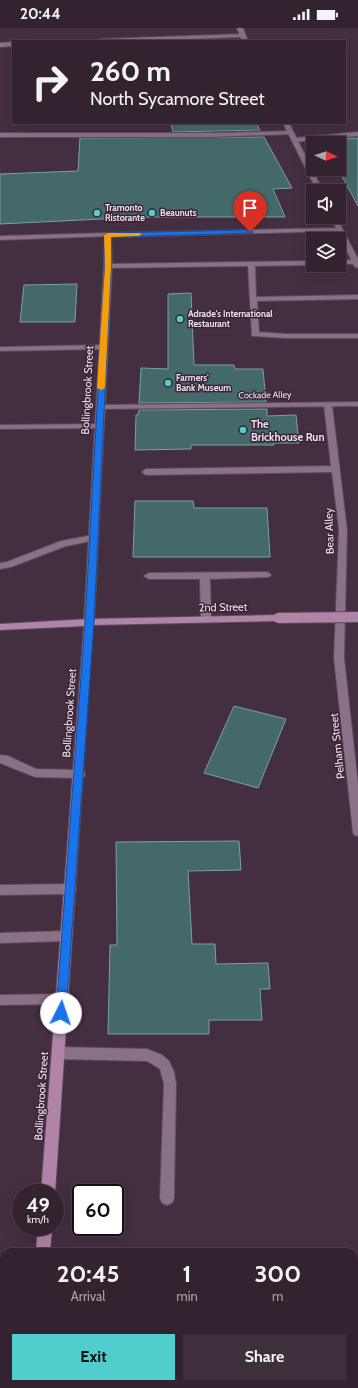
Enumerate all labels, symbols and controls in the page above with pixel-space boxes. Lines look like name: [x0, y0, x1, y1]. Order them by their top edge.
text: 20:44: [20, 5, 61, 23]
text: 260 m: [90, 54, 171, 88]
icon: right: [24, 56, 76, 108]
text: North Sycamore Street: [90, 88, 265, 110]
north arrow: [306, 136, 346, 176]
map controls: [306, 136, 346, 272]
button: sound: [306, 184, 346, 224]
pin: [233, 191, 267, 232]
icon: arrive: [239, 197, 261, 219]
place label: Tramonto Ristorante: [105, 202, 145, 223]
place label: Beaunuts: [160, 207, 197, 218]
marker: Tramonto Ristorante: [92, 208, 102, 218]
marker: Beaunuts: [147, 208, 157, 218]
button: layers: [306, 232, 346, 272]
place label: Adrade's International Restaurant: [188, 308, 273, 329]
marker: Adrade's International Restaurant: [175, 314, 185, 324]
street label: Bollingbrook Street: [78, 345, 96, 435]
place label: Farmers' Bank Museum: [176, 372, 231, 393]
marker: Farmers' Bank Museum: [163, 378, 173, 388]
street label: Cockade Alley: [238, 389, 292, 400]
place label: The Brickhouse Run: [251, 417, 325, 444]
marker: The Brickhouse Run: [238, 425, 248, 435]
street label: Bear Alley: [321, 507, 337, 554]
street label: 2nd Street: [198, 600, 248, 614]
street label: Bollingbrook Street: [59, 668, 79, 758]
street label: Pelham Street: [327, 712, 347, 780]
position arrow: [40, 992, 82, 1034]
street label: Bollingbrook Street: [31, 1051, 51, 1141]
speed limit sign: 60: [72, 1184, 124, 1236]
text: 49: [26, 1193, 50, 1217]
text: km/h: [27, 1213, 49, 1226]
text: 20:45: [57, 1259, 120, 1288]
text: 1: [183, 1259, 191, 1288]
text: 300: [254, 1259, 301, 1288]
text: Arrival: [71, 1288, 105, 1304]
text: min: [176, 1288, 198, 1304]
text: m: [272, 1288, 284, 1304]
button: Exit: [12, 1334, 175, 1380]
button: Share: [183, 1334, 346, 1380]

